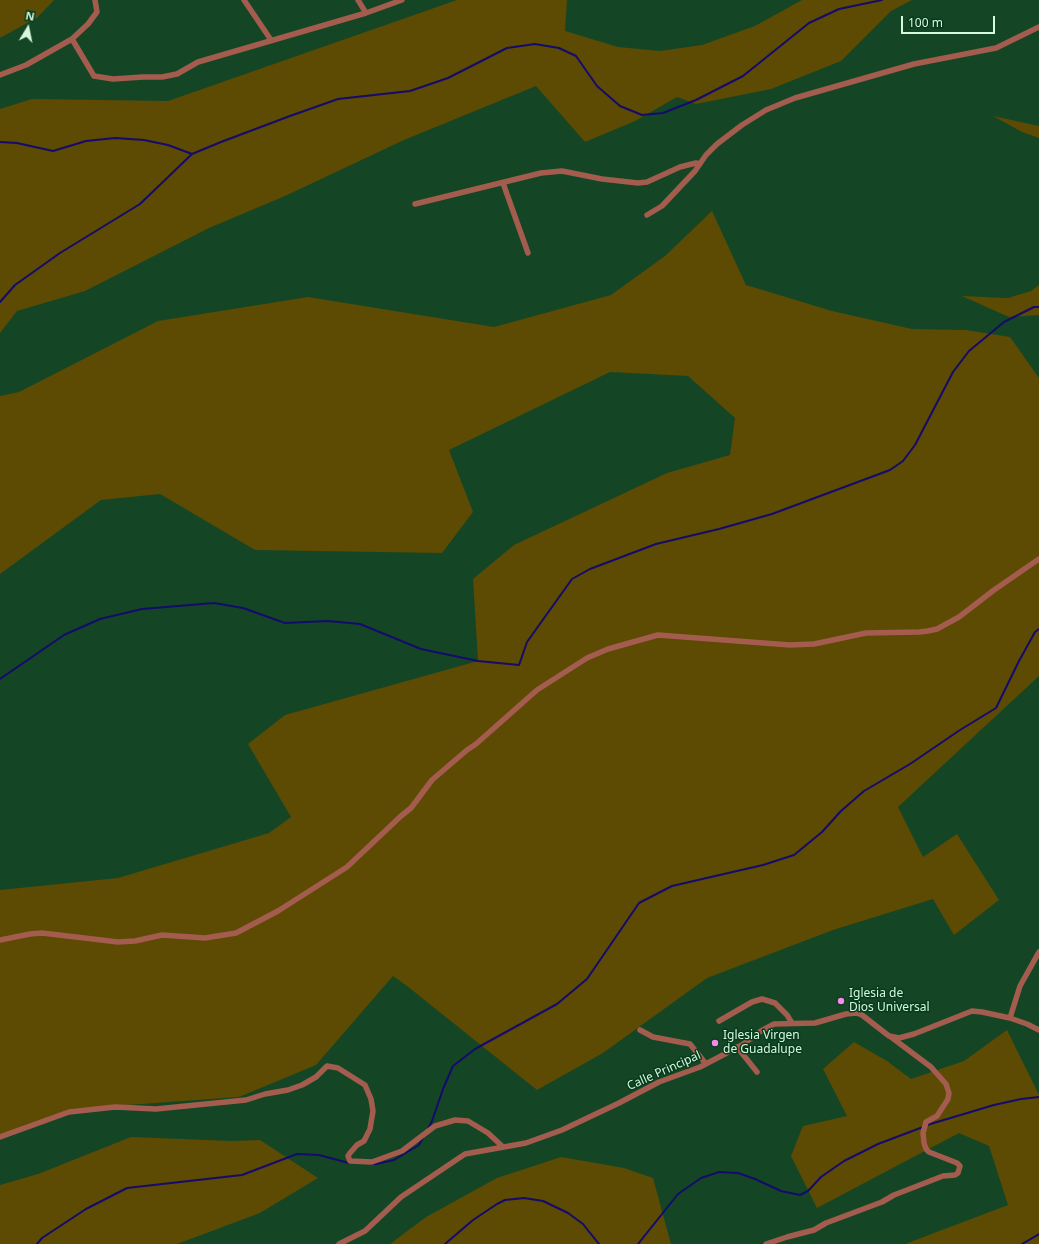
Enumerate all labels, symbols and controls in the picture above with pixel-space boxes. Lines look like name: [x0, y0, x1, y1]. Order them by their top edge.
north arrow: [8, 8, 48, 48]
text: N: [24, 8, 36, 24]
scale bar: [903, 8, 997, 34]
text: 100 m: [908, 14, 943, 31]
place label: Iglesia de Dios Universal: [849, 987, 930, 1015]
marker: Iglesia de Dios Universal: [836, 996, 846, 1006]
place label: Iglesia Virgen de Guadalupe: [723, 1029, 802, 1057]
marker: Iglesia Virgen de Guadalupe: [710, 1038, 720, 1048]
street label: Calle Principal: [625, 1048, 703, 1094]

